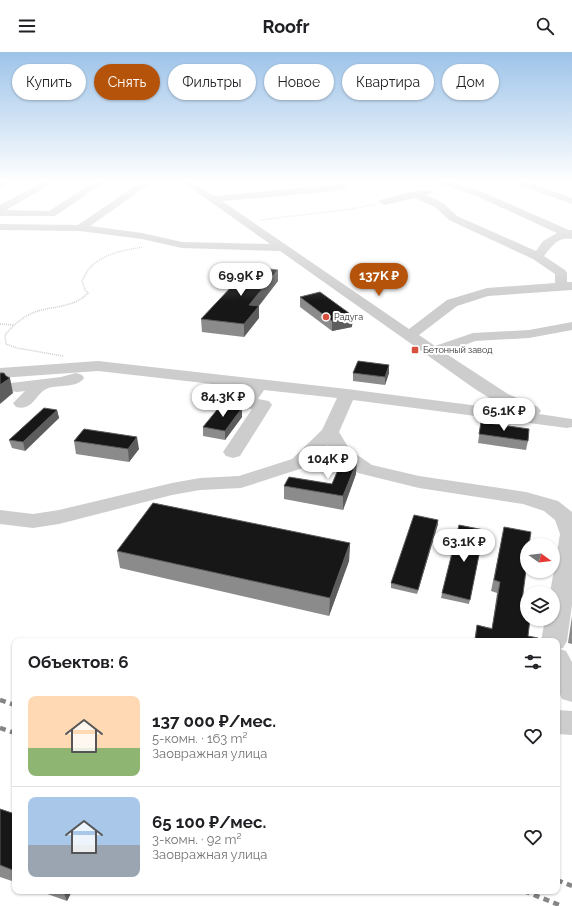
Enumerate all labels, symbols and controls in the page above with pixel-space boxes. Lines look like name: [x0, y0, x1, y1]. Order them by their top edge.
icon: menu: [16, 15, 38, 37]
icon: search: [534, 15, 556, 37]
text: Roofr: [262, 16, 310, 37]
chip: Купить: [12, 64, 86, 100]
chip: Снять: [94, 64, 160, 100]
chip: Фильтры: [168, 64, 256, 100]
chip: Новое: [264, 64, 334, 100]
chip: Квартира: [342, 64, 434, 100]
chip: Дом: [442, 64, 499, 100]
pin: 69.9K ₽: [204, 263, 278, 297]
pin: 137K ₽: [346, 263, 412, 297]
text: 69.9K ₽: [218, 268, 264, 283]
text: 137K ₽: [359, 268, 399, 283]
marker: Радуга: [321, 312, 331, 322]
place label: Радуга: [334, 312, 363, 322]
marker: Бетонный завод: [410, 345, 420, 355]
place label: Бетонный завод: [423, 345, 492, 355]
pin: 84.3K ₽: [186, 384, 260, 418]
text: 84.3K ₽: [201, 389, 245, 404]
pin: 65.1K ₽: [467, 398, 541, 432]
text: 65.1K ₽: [482, 403, 526, 418]
pin: 104K ₽: [295, 446, 361, 480]
text: 104K ₽: [307, 451, 349, 466]
pin: 63.1K ₽: [427, 529, 501, 563]
text: 63.1K ₽: [442, 534, 486, 549]
north arrow: [520, 538, 560, 578]
map controls: [520, 538, 560, 626]
button: layers: [520, 586, 560, 626]
icon: filters: [522, 651, 544, 673]
text: Объектов: 6: [28, 652, 129, 672]
text: 137 000 ₽/мес.: [152, 711, 276, 731]
icon: home: [60, 712, 108, 760]
icon: heart: [522, 725, 544, 747]
text: 5-комн. · 163 m²: [152, 731, 248, 746]
text: Заовражная улица: [152, 746, 267, 761]
text: 65 100 ₽/мес.: [152, 812, 266, 832]
icon: home: [60, 813, 108, 861]
icon: heart: [522, 826, 544, 848]
text: 3-комн. · 92 m²: [152, 832, 242, 847]
text: Заовражная улица: [152, 847, 267, 862]

